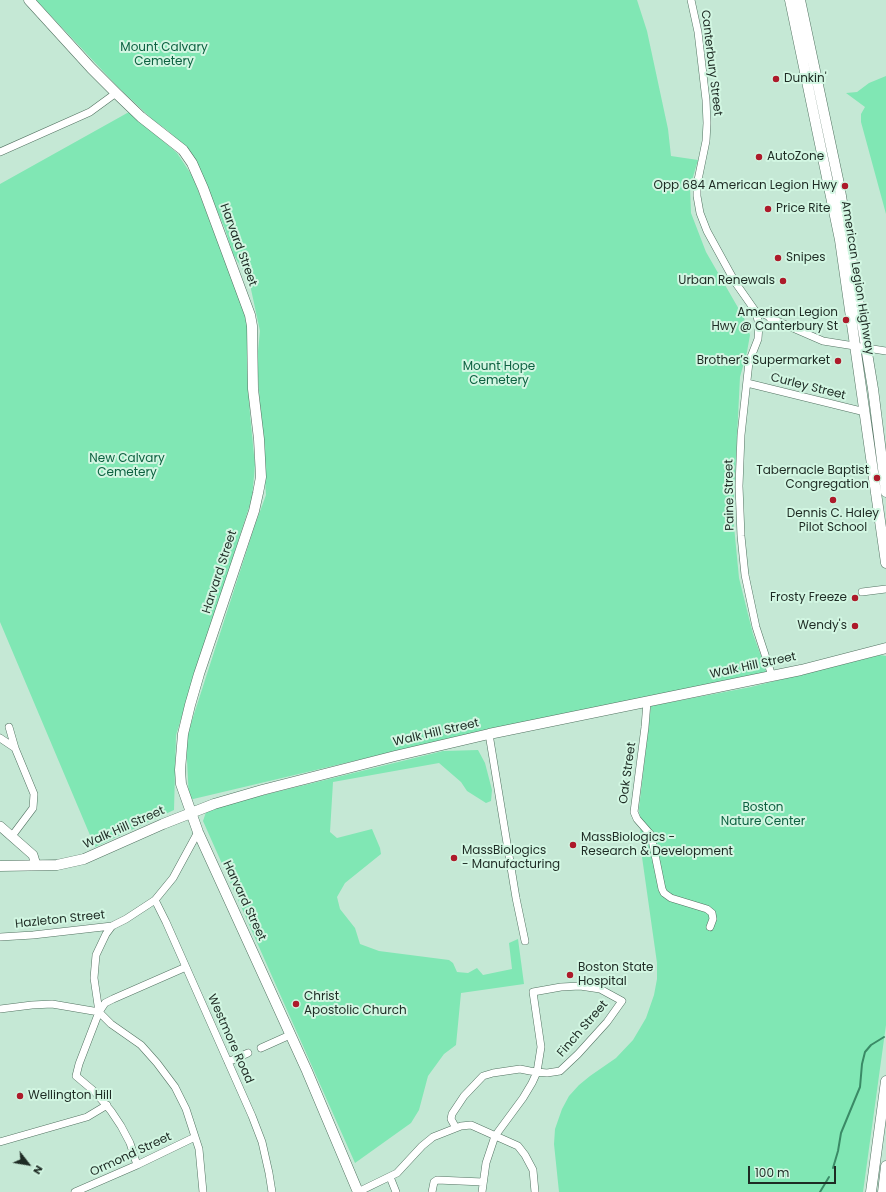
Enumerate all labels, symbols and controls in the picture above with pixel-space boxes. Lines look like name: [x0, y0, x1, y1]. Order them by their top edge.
street label: Canterbury Street: [697, 9, 725, 117]
park label: Mount Calvary Cemetery: [120, 41, 208, 69]
place label: Dunkin': [784, 72, 827, 86]
marker: Dunkin': [771, 74, 781, 84]
place label: AutoZone: [767, 150, 824, 164]
marker: AutoZone: [754, 152, 764, 162]
place label: Opp 684 American Legion Hwy: [653, 179, 837, 193]
marker: Opp 684 American Legion Hwy: [840, 181, 850, 191]
street label: American Legion Highway: [838, 200, 876, 356]
street label: Harvard Street: [216, 202, 260, 288]
place label: Price Rite: [776, 202, 830, 216]
marker: Price Rite: [763, 204, 773, 214]
place label: Snipes: [786, 251, 825, 265]
marker: Snipes: [773, 253, 783, 263]
place label: Urban Renewals: [678, 274, 775, 288]
marker: Urban Renewals: [778, 276, 788, 286]
place label: American Legion Hwy @ Canterbury St: [712, 306, 838, 334]
marker: American Legion Hwy @ Canterbury St: [841, 315, 851, 325]
place label: Brother’s Supermarket: [697, 354, 830, 368]
marker: Brother’s Supermarket: [833, 356, 843, 366]
park label: Mount Hope Cemetery: [463, 360, 535, 388]
street label: Curley Street: [769, 371, 847, 403]
park label: New Calvary Cemetery: [89, 452, 165, 480]
street label: Paine Street: [722, 459, 738, 531]
place label: Tabernacle Baptist Congregation: [756, 464, 869, 492]
marker: Tabernacle Baptist Congregation: [872, 473, 882, 483]
marker: Dennis C. Haley Pilot School: [828, 495, 838, 505]
place label: Dennis C. Haley Pilot School: [787, 507, 879, 535]
street label: Harvard Street: [200, 529, 240, 615]
place label: Frosty Freeze: [770, 591, 847, 605]
marker: Frosty Freeze: [850, 593, 860, 603]
place label: Wendy's: [797, 619, 847, 633]
marker: Wendy's: [850, 621, 860, 631]
street label: Walk Hill Street: [709, 650, 797, 682]
street label: Walk Hill Street: [392, 716, 480, 750]
street label: Oak Street: [617, 741, 639, 805]
park label: Boston Nature Center: [721, 801, 805, 829]
street label: Walk Hill Street: [81, 804, 167, 852]
place label: MassBiologics - Research & Development: [581, 831, 733, 859]
marker: MassBiologics - Research & Development: [568, 840, 578, 850]
place label: MassBiologics - Manufacturing: [462, 844, 560, 872]
marker: MassBiologics - Manufacturing: [449, 853, 459, 863]
street label: Harvard Street: [219, 859, 269, 943]
street label: Hazleton Street: [14, 908, 106, 932]
place label: Boston State Hospital: [578, 961, 654, 989]
marker: Boston State Hospital: [565, 970, 575, 980]
place label: Christ Apostolic Church: [304, 990, 407, 1018]
street label: Westmore Road: [204, 992, 256, 1086]
street label: Finch Street: [555, 998, 611, 1060]
marker: Christ Apostolic Church: [291, 999, 301, 1009]
place label: Wellington Hill: [28, 1089, 112, 1103]
marker: Wellington Hill: [15, 1091, 25, 1101]
street label: Ormond Street: [88, 1130, 174, 1180]
north arrow: [8, 1144, 48, 1184]
scale bar: [750, 1158, 838, 1184]
text: N: [29, 1163, 47, 1178]
text: 100 m: [755, 1164, 789, 1181]

